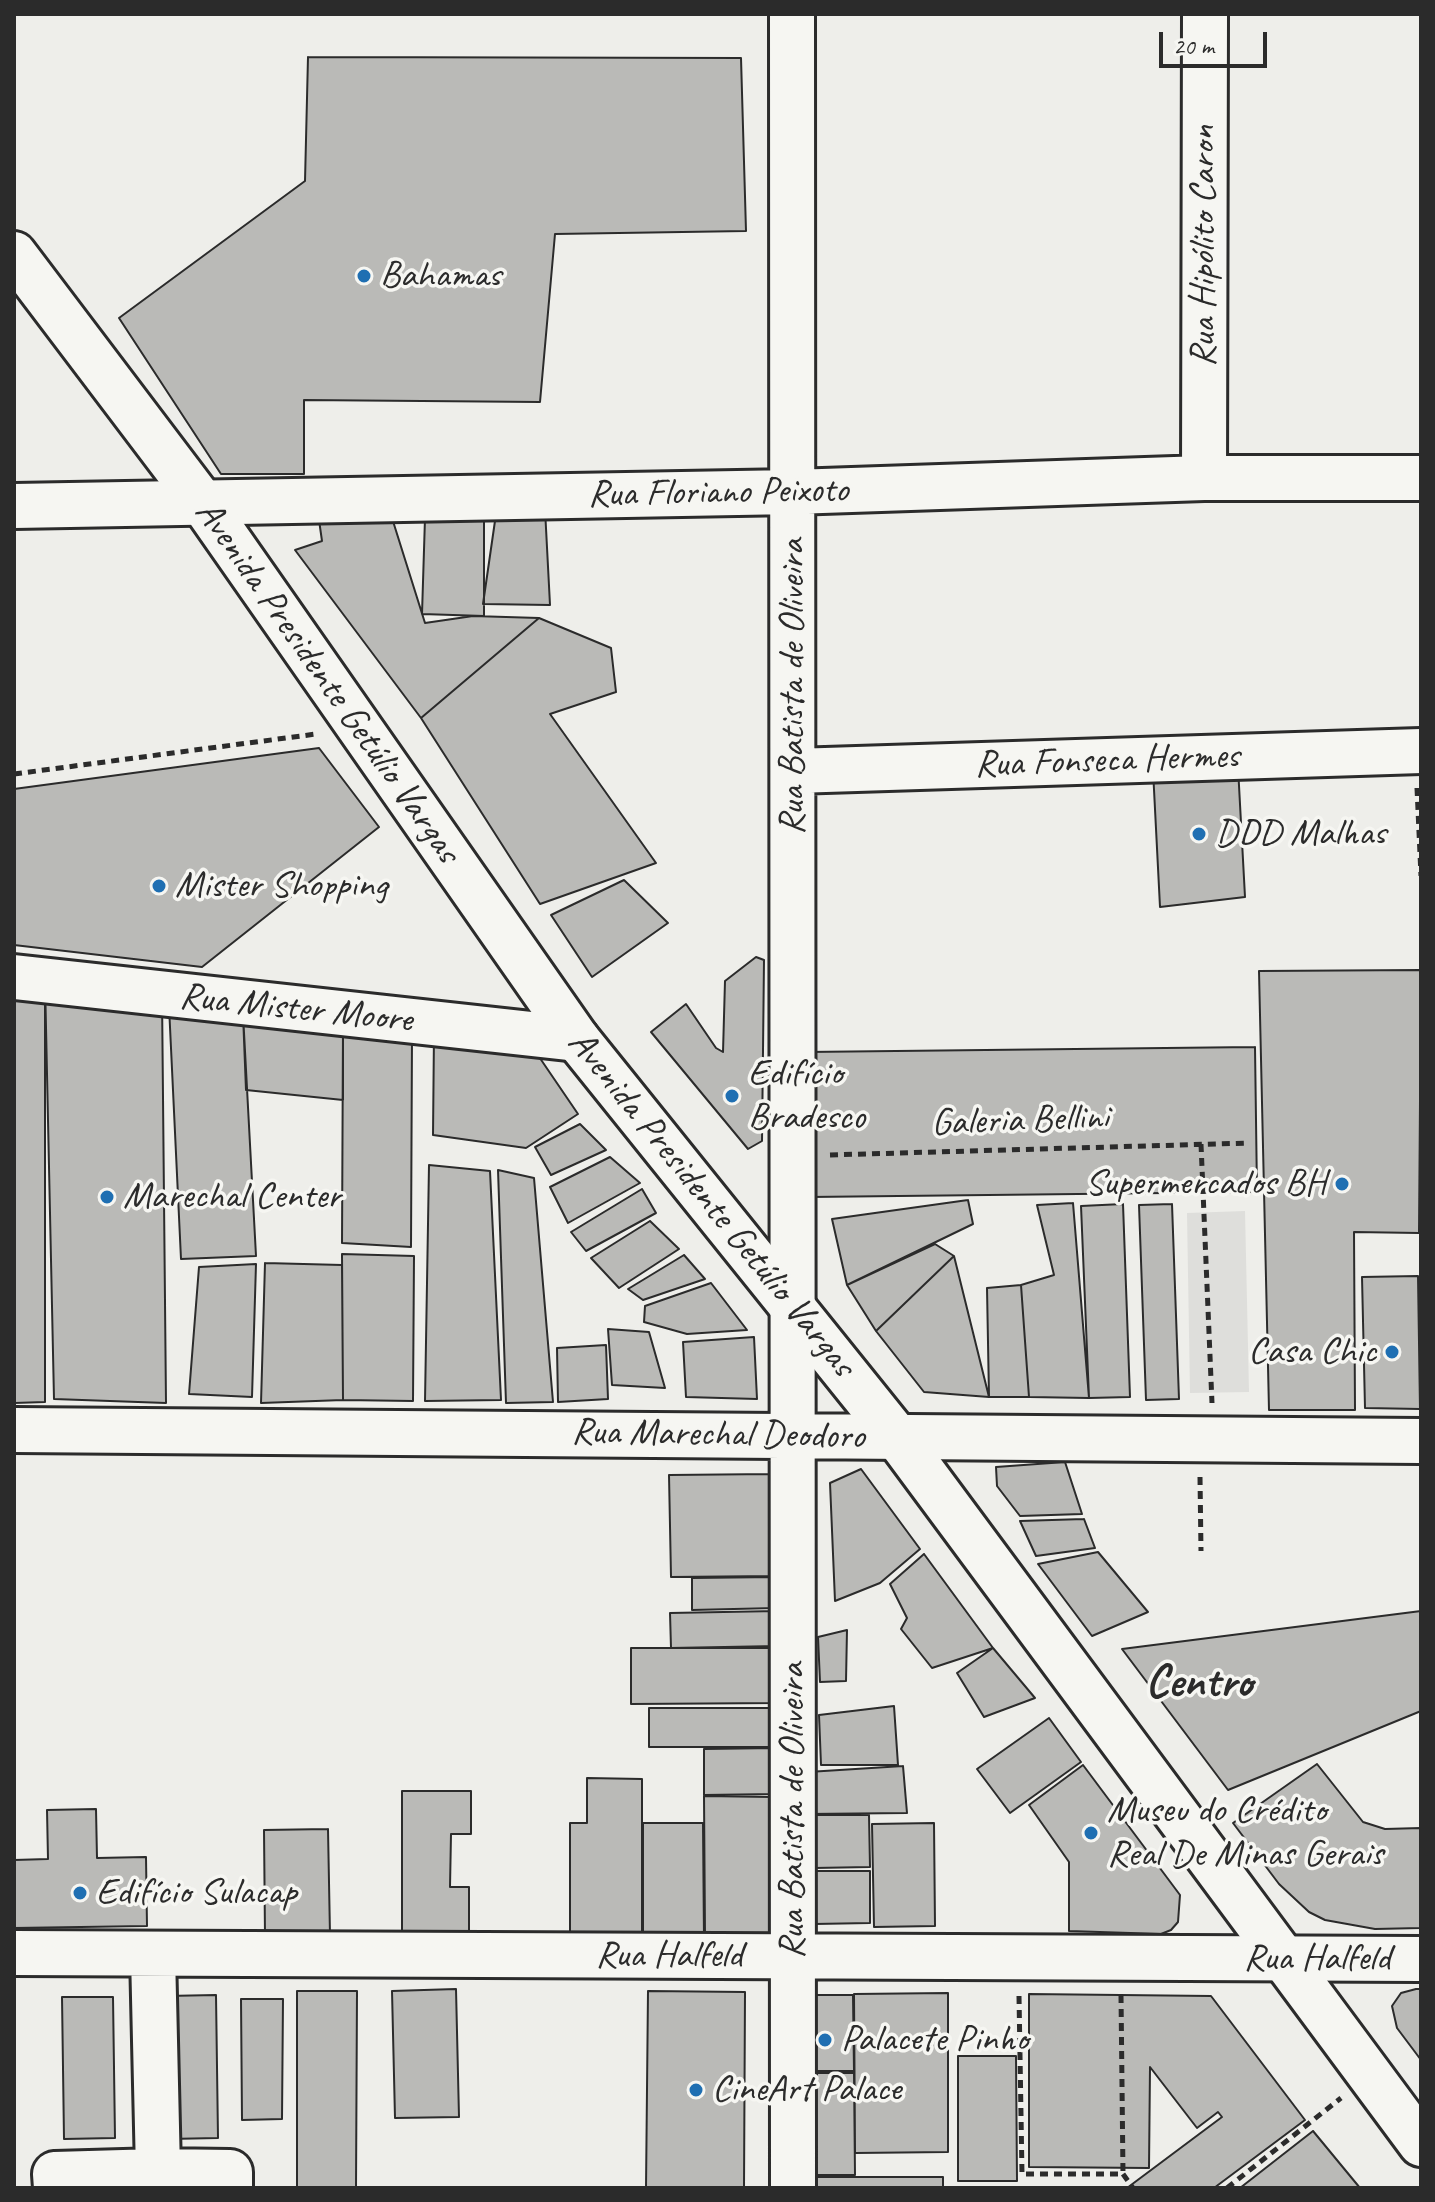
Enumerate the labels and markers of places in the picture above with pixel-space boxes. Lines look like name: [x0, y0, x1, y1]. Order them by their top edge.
place label: Bahamas: [380, 253, 501, 299]
marker: Bahamas: [355, 267, 373, 285]
place label: DDD Malhas: [1215, 811, 1386, 857]
marker: DDD Malhas: [1190, 825, 1208, 843]
place label: Mister Shopping: [175, 863, 387, 909]
marker: Mister Shopping: [150, 877, 168, 895]
place label: Edifício Bradesco: [748, 1051, 865, 1140]
marker: Edifício Bradesco: [723, 1087, 741, 1105]
place label: Supermercados BH: [1085, 1161, 1326, 1207]
place label: Marechal Center: [123, 1174, 341, 1220]
marker: Supermercados BH: [1333, 1175, 1351, 1193]
marker: Marechal Center: [98, 1188, 116, 1206]
place label: Casa Chic: [1248, 1329, 1376, 1375]
marker: Casa Chic: [1383, 1343, 1401, 1361]
place label: Museu do Crédito Real De Minas Gerais: [1107, 1788, 1383, 1878]
marker: Museu do Crédito Real De Minas Gerais: [1082, 1824, 1100, 1842]
place label: Edifício Sulacap: [96, 1870, 297, 1916]
marker: Edifício Sulacap: [71, 1884, 89, 1902]
place label: Palacete Pinho: [841, 2017, 1028, 2063]
marker: Palacete Pinho: [816, 2031, 834, 2049]
place label: CineArt Palace: [712, 2067, 901, 2113]
marker: CineArt Palace: [687, 2081, 705, 2099]

